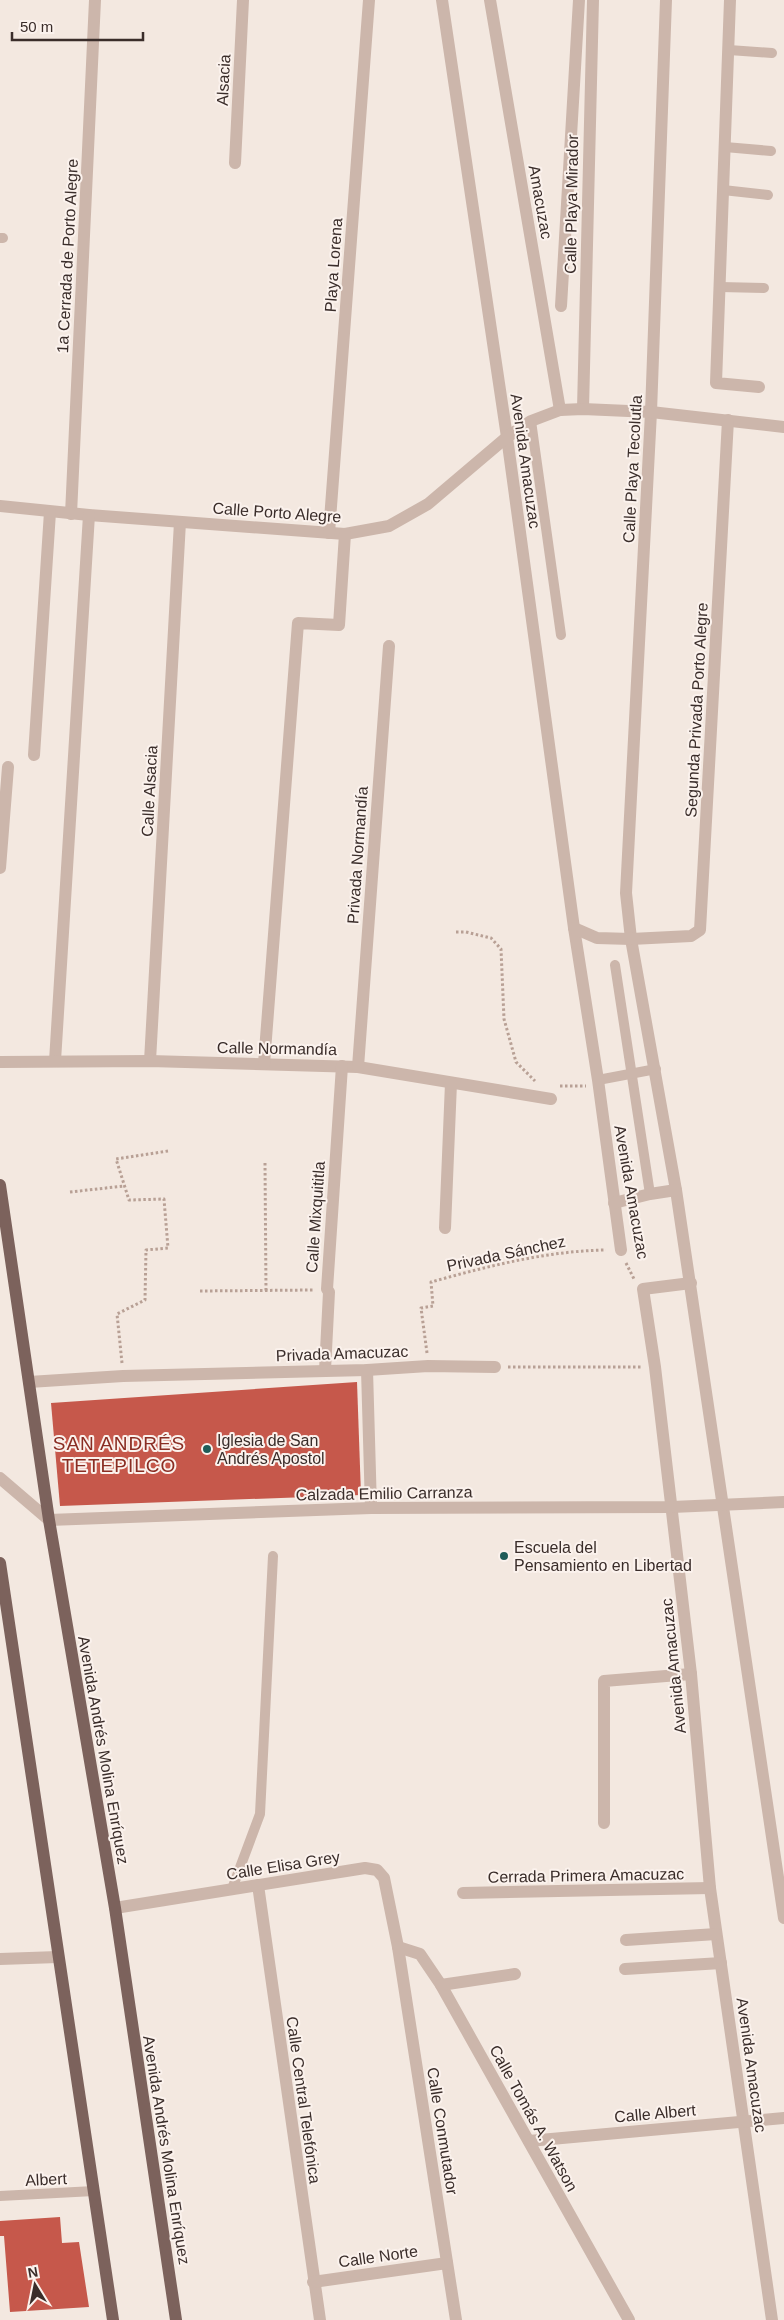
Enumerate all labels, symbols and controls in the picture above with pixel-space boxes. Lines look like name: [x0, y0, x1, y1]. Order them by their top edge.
scale bar: [12, 10, 144, 42]
text: 50 m: [20, 18, 53, 35]
street label: Alsacia: [214, 54, 233, 106]
street label: Calle Playa Mirador: [562, 133, 581, 274]
street label: 1a Cerrada de Porto Alegre: [54, 158, 81, 354]
street label: Amacuzac: [526, 164, 555, 240]
street label: Playa Lorena: [322, 217, 345, 313]
street label: Avenida Amacuzac: [508, 393, 543, 529]
street label: Calle Playa Tecolutla: [620, 394, 645, 543]
street label: Calle Porto Alegre: [212, 500, 342, 525]
street label: Segunda Privada Porto Alegre: [682, 602, 711, 818]
street label: Calle Alsacia: [139, 745, 160, 837]
street label: Privada Normandía: [344, 786, 371, 924]
street label: Calle Normandía: [217, 1039, 337, 1058]
street label: Avenida Amacuzac: [611, 1124, 652, 1260]
street label: Calle Mixquititla: [303, 1160, 328, 1274]
street label: Privada Sánchez: [445, 1233, 567, 1274]
street label: Privada Amacuzac: [276, 1343, 409, 1364]
place label: Iglesia de San Andrés Apostol: [217, 1432, 325, 1467]
district label: SAN ANDRÉS TETEPILCO: [53, 1433, 185, 1476]
marker: Iglesia de San Andrés Apostol: [201, 1443, 213, 1455]
street label: Calzada Emilio Carranza: [295, 1483, 473, 1504]
place label: Escuela del Pensamiento en Libertad: [514, 1539, 692, 1574]
marker: Escuela del Pensamiento en Libertad: [498, 1550, 510, 1562]
street label: Avenida Amacuzac: [658, 1598, 689, 1734]
street label: Avenida Andrés Molina Enríquez: [75, 1634, 132, 1866]
street label: Calle Elisa Grey: [225, 1848, 341, 1883]
street label: Cerrada Primera Amacuzac: [488, 1865, 684, 1886]
street label: Avenida Amacuzac: [734, 1997, 769, 2133]
street label: Calle Central Telefónica: [283, 2015, 324, 2185]
street label: Avenida Andrés Molina Enríquez: [140, 2034, 193, 2266]
street label: Calle Tomás A. Watson: [486, 2042, 581, 2194]
street label: Calle Conmutador: [424, 2066, 461, 2197]
street label: Calle Albert: [614, 2101, 697, 2126]
street label: Albert: [25, 2170, 68, 2189]
street label: Calle Norte: [337, 2242, 419, 2270]
north arrow: [10, 2260, 60, 2310]
text: N: [26, 2263, 39, 2281]

